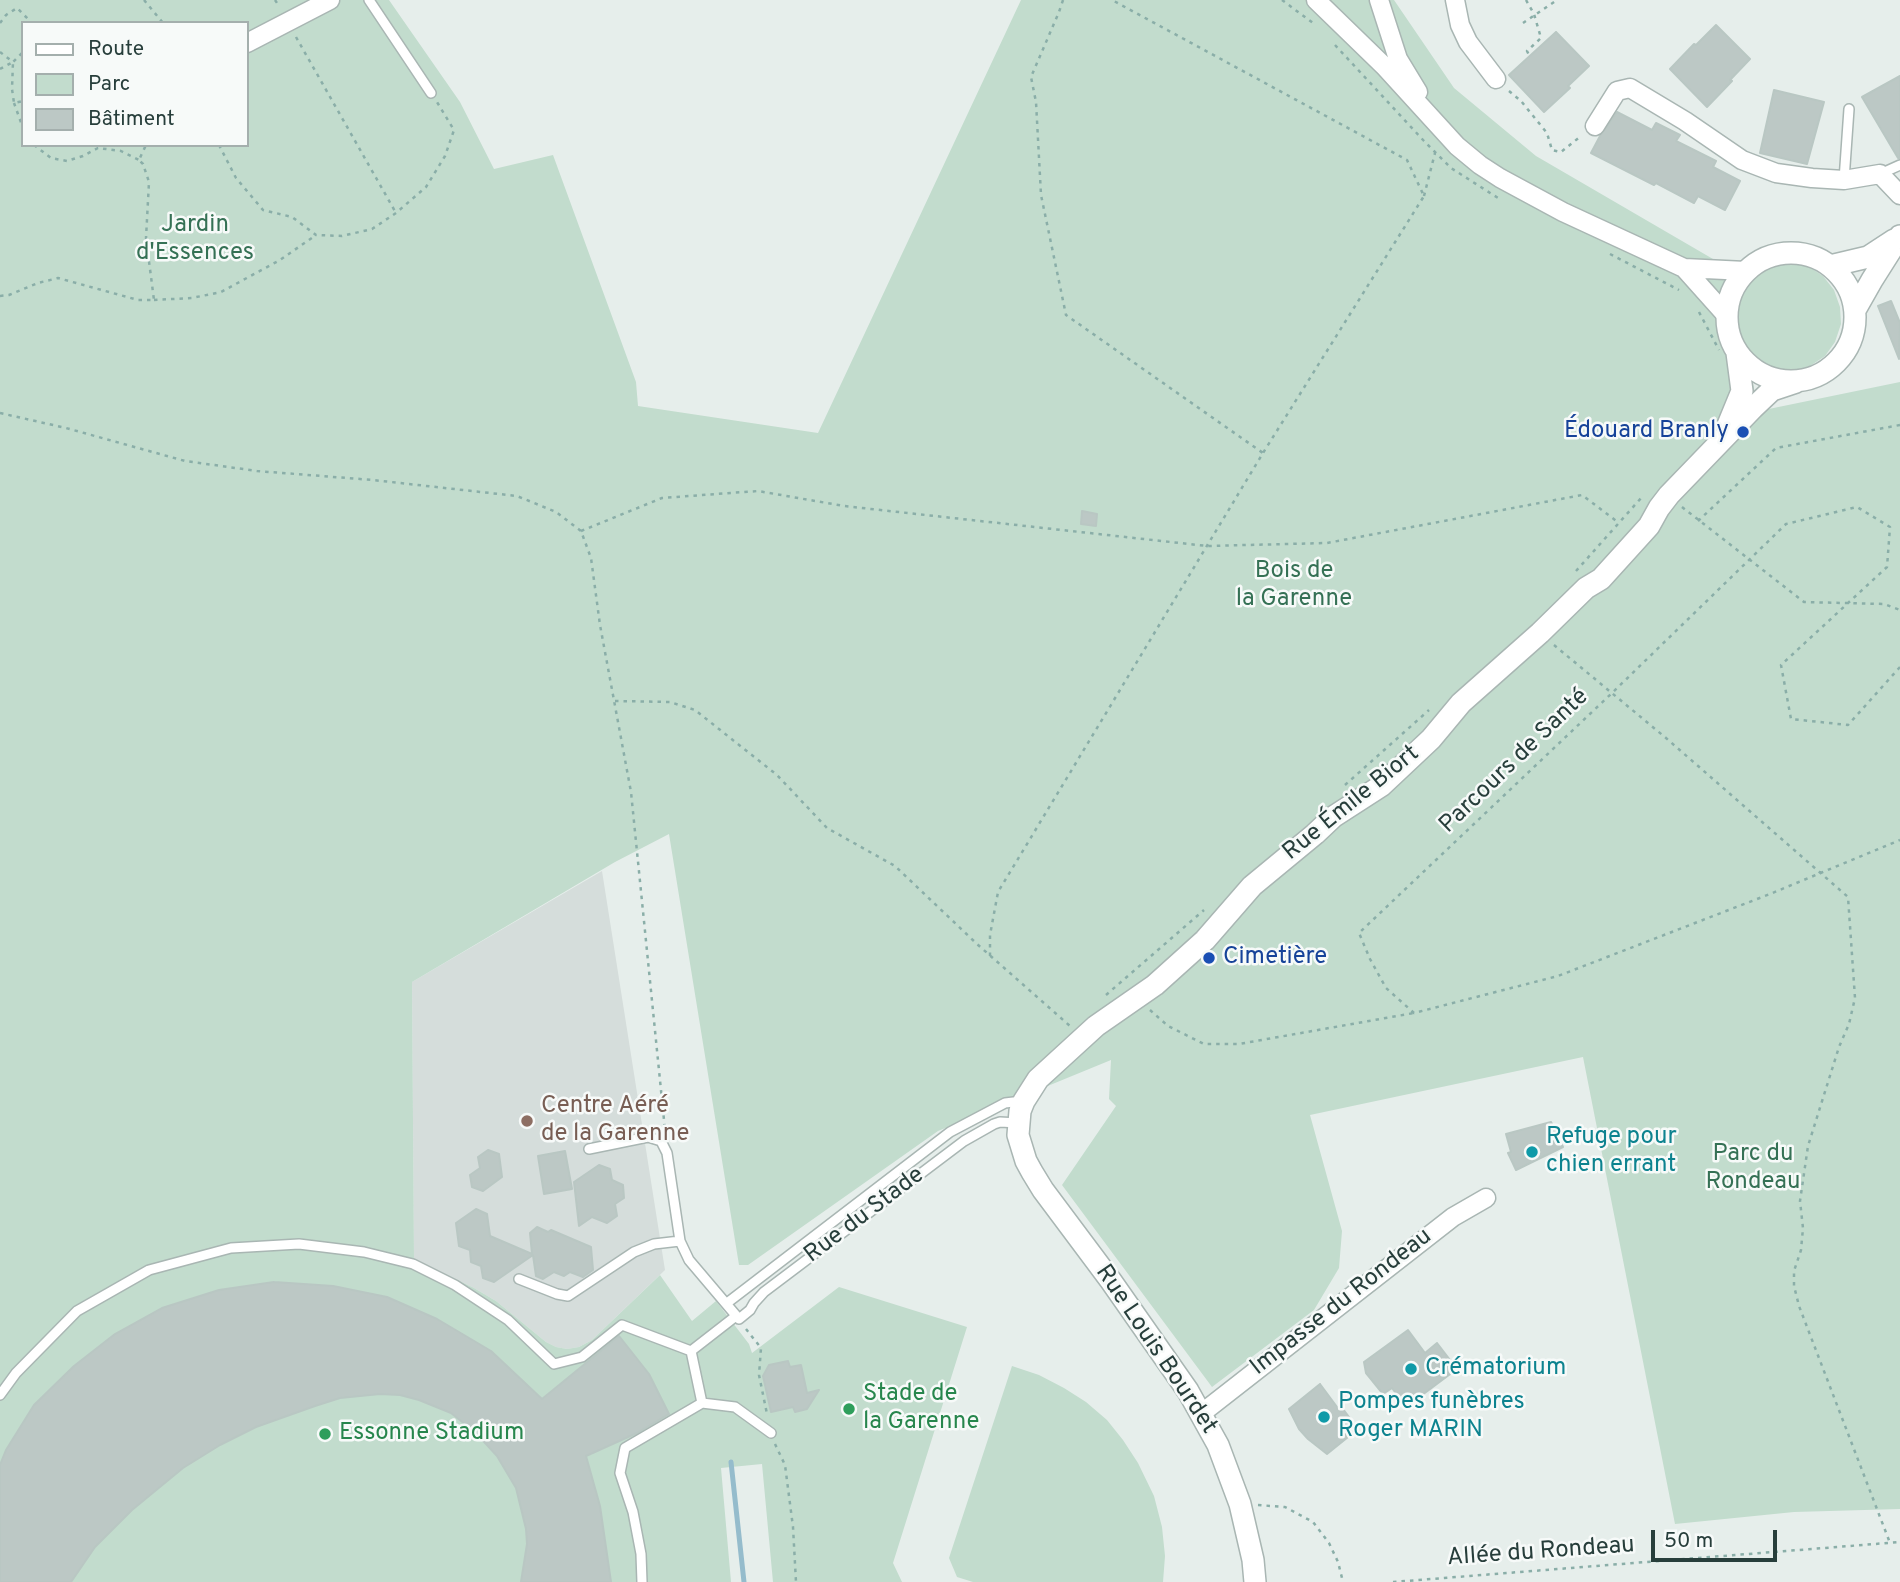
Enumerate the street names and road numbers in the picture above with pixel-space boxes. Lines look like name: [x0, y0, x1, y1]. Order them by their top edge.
street label: Parcours de Santé: [1435, 684, 1595, 840]
street label: Rue Émile Biort: [1278, 740, 1426, 868]
street label: Rue du Stade: [799, 1162, 931, 1270]
street label: Impasse du Rondeau: [1246, 1223, 1438, 1383]
street label: Rue Louis Bourdet: [1088, 1260, 1222, 1440]
street label: Allée du Rondeau: [1446, 1532, 1636, 1574]

